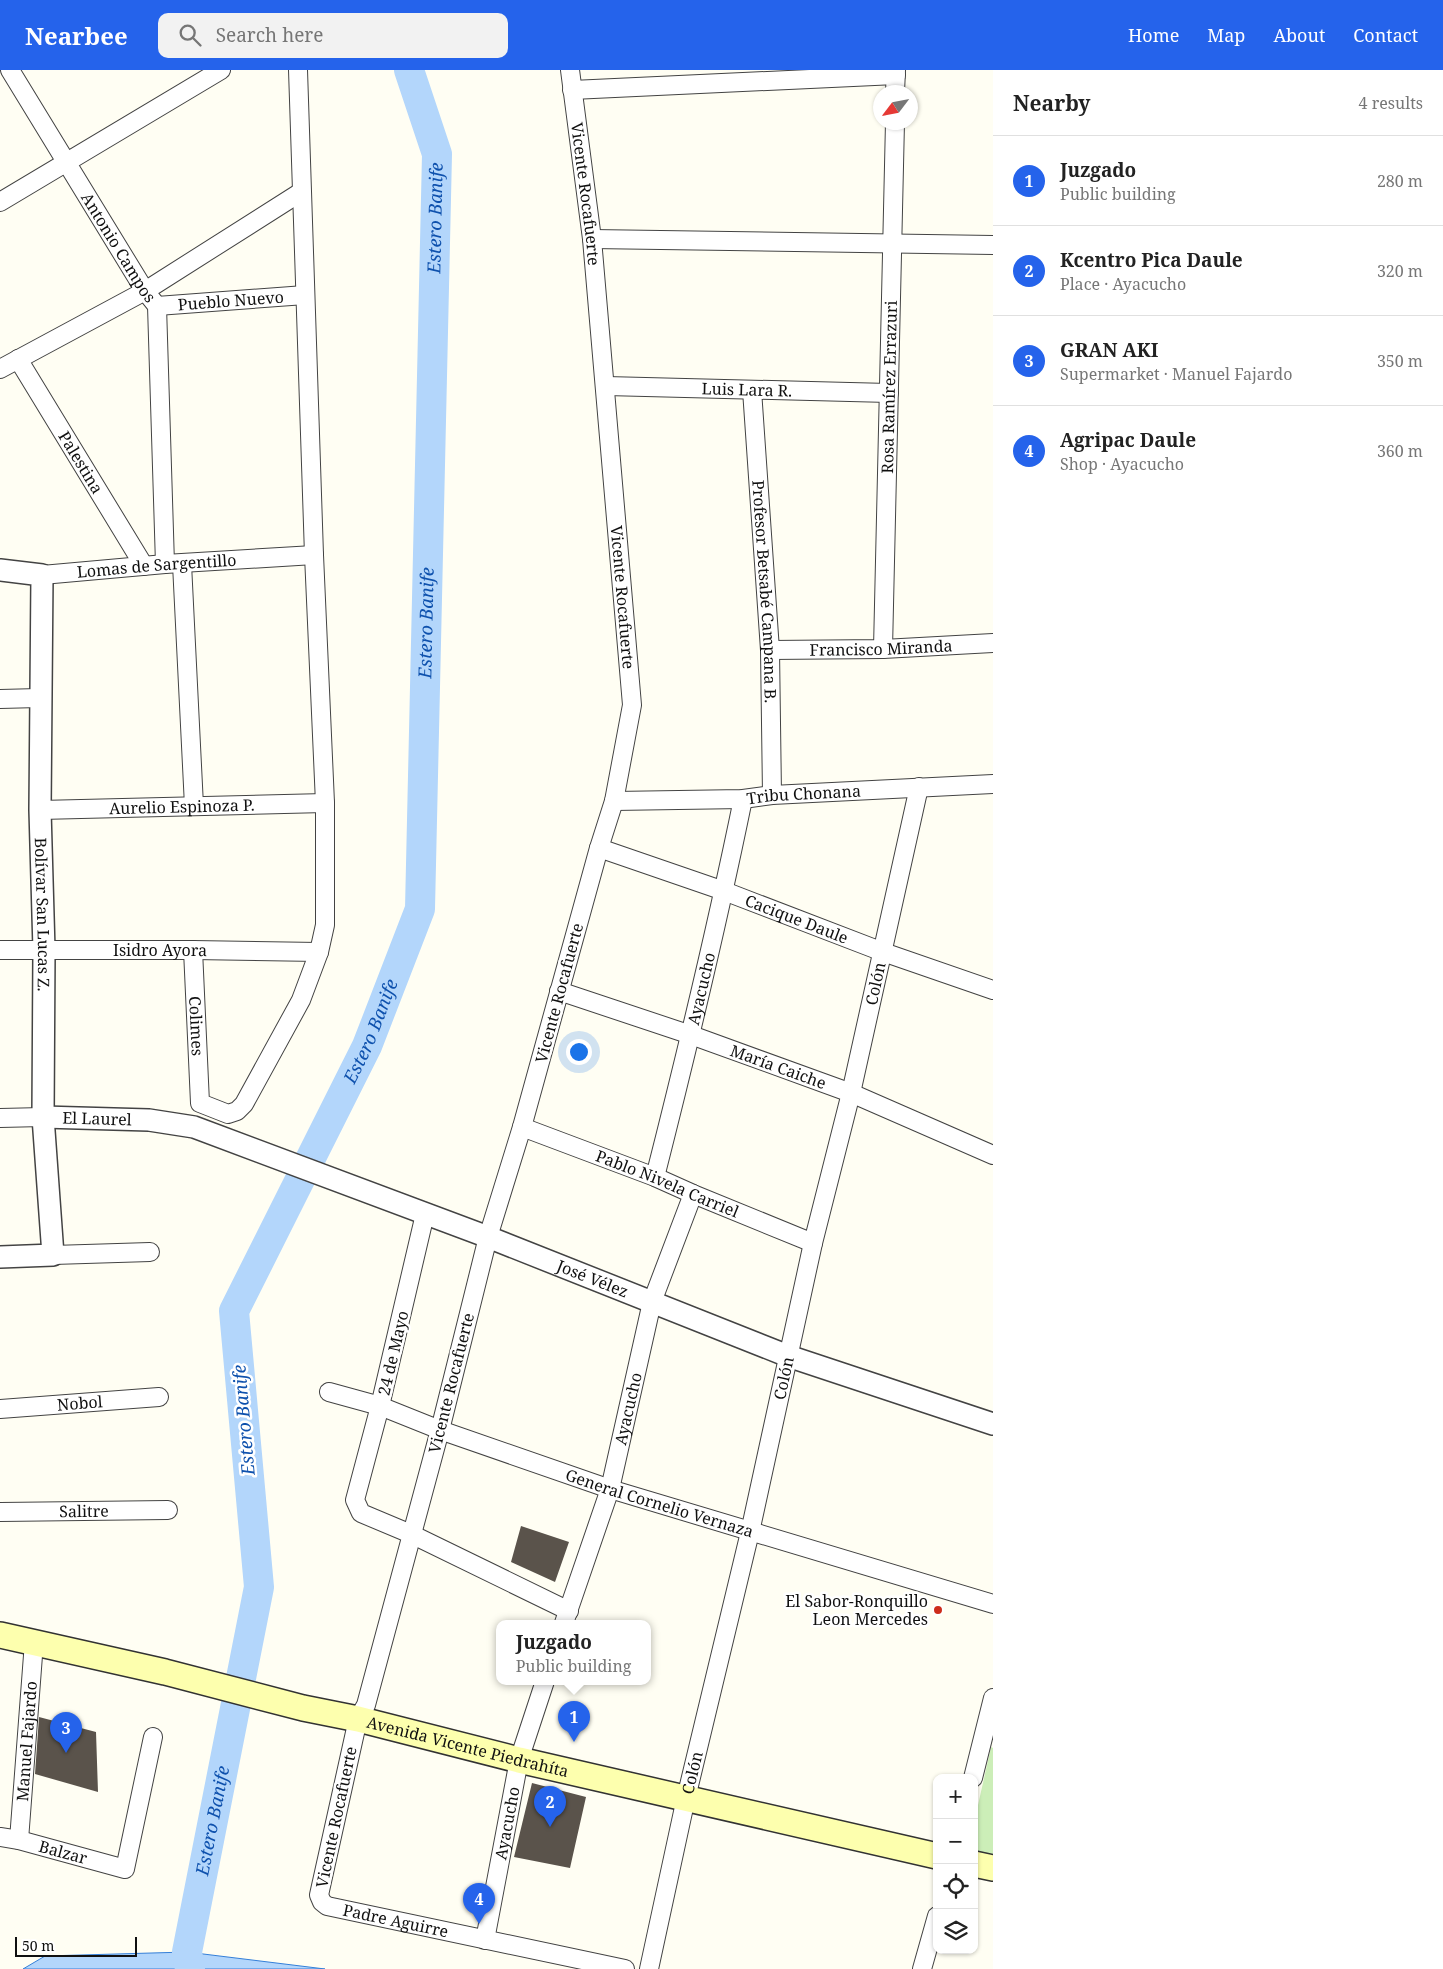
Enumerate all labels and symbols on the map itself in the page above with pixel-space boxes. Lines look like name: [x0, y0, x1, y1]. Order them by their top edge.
north arrow: [873, 85, 918, 130]
street label: Vicente Rocafuerte: [566, 121, 605, 266]
water label: Estero Banife: [421, 162, 448, 275]
street label: Antonio Campos: [76, 188, 161, 307]
street label: Pueblo Nuevo: [177, 286, 284, 315]
street label: Rosa Ramírez Errazuri: [876, 300, 902, 474]
street label: Luis Lara R.: [701, 377, 792, 402]
street label: Palestina: [53, 427, 108, 498]
street label: Profesor Betsabé Campana B.: [747, 479, 782, 703]
street label: Vicente Rocafuerte: [606, 525, 640, 670]
street label: Lomas de Sargentillo: [76, 549, 237, 583]
water label: Estero Banife: [412, 567, 439, 680]
street label: Francisco Miranda: [809, 634, 953, 661]
street label: Tribu Chonana: [745, 780, 861, 809]
street label: Aurelio Espinoza P.: [109, 794, 255, 819]
street label: Bolívar San Lucas Z.: [30, 837, 55, 992]
street label: Cacique Daule: [742, 889, 851, 949]
street label: Vicente Rocafuerte: [530, 921, 588, 1065]
street label: Isidro Ayora: [113, 939, 207, 961]
street label: Ayacucho: [682, 950, 720, 1027]
street label: Colón: [860, 960, 891, 1007]
water label: Estero Banife: [337, 975, 403, 1088]
street label: Colimes: [184, 995, 209, 1056]
your location: [566, 1039, 592, 1065]
street label: María Caiche: [727, 1039, 829, 1094]
street label: El Laurel: [62, 1107, 132, 1131]
street label: Pablo Nivela Carriel: [593, 1145, 742, 1223]
street label: José Vélez: [553, 1254, 632, 1303]
street label: 24 de Mayo: [373, 1308, 413, 1398]
street label: Vicente Rocafuerte: [423, 1310, 479, 1456]
street label: Colón: [768, 1355, 799, 1402]
water label: Estero Banife: [226, 1364, 260, 1478]
street label: Ayacucho: [609, 1370, 647, 1447]
street label: Nobol: [56, 1390, 103, 1416]
street label: General Cornelio Vernaza: [563, 1463, 756, 1543]
street label: Salitre: [59, 1500, 109, 1522]
place label: El Sabor-Ronquillo Leon Mercedes: [785, 1590, 928, 1630]
marker: El Sabor-Ronquillo Leon Mercedes: [932, 1604, 944, 1616]
street label: Manuel Fajardo: [11, 1680, 42, 1802]
pin: 1: [558, 1701, 590, 1742]
street label: Avenida Vicente Piedrahíta: [365, 1711, 571, 1782]
pin: 3: [50, 1712, 82, 1753]
street label: Vicente Rocafuerte: [310, 1744, 362, 1890]
street label: Colón: [676, 1749, 708, 1796]
water label: Estero Banife: [189, 1764, 234, 1878]
street label: Ayacucho: [489, 1785, 525, 1861]
pin: 2: [534, 1786, 566, 1827]
street label: Balzar: [37, 1835, 90, 1869]
pin: 4: [463, 1883, 495, 1924]
street label: Padre Aguirre: [341, 1899, 450, 1942]
scale bar: [15, 1934, 138, 1957]

